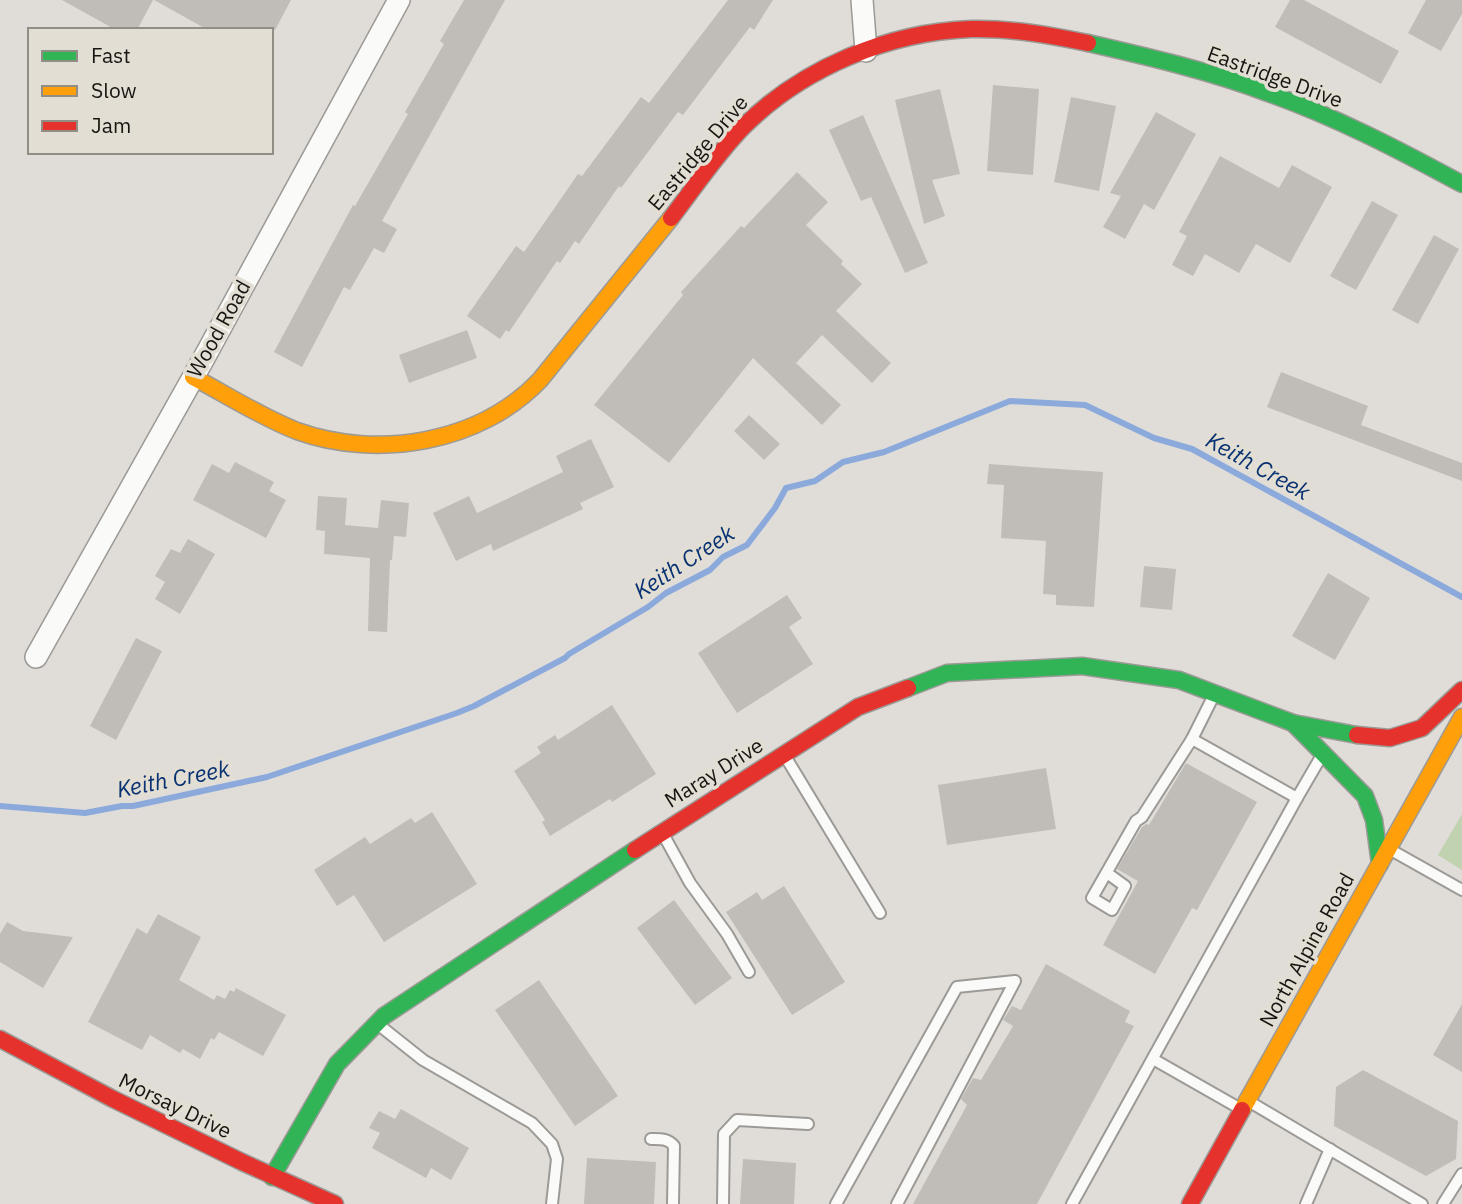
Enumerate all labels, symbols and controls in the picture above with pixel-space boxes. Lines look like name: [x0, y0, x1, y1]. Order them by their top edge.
legend: [28, 28, 273, 154]
street label: Eastridge Drive: [1204, 39, 1347, 114]
text: Fast: [91, 41, 131, 69]
text: Slow: [91, 76, 137, 104]
street label: Eastridge Drive: [641, 89, 754, 216]
text: Jam: [91, 111, 131, 139]
street label: Wood Road: [180, 275, 256, 382]
water label: Keith Creek: [1201, 424, 1317, 506]
water label: Keith Creek: [627, 517, 740, 605]
street label: Maray Drive: [659, 731, 768, 813]
water label: Keith Creek: [114, 752, 233, 804]
street label: North Alpine Road: [1252, 868, 1360, 1031]
street label: Morsay Drive: [114, 1066, 236, 1144]

